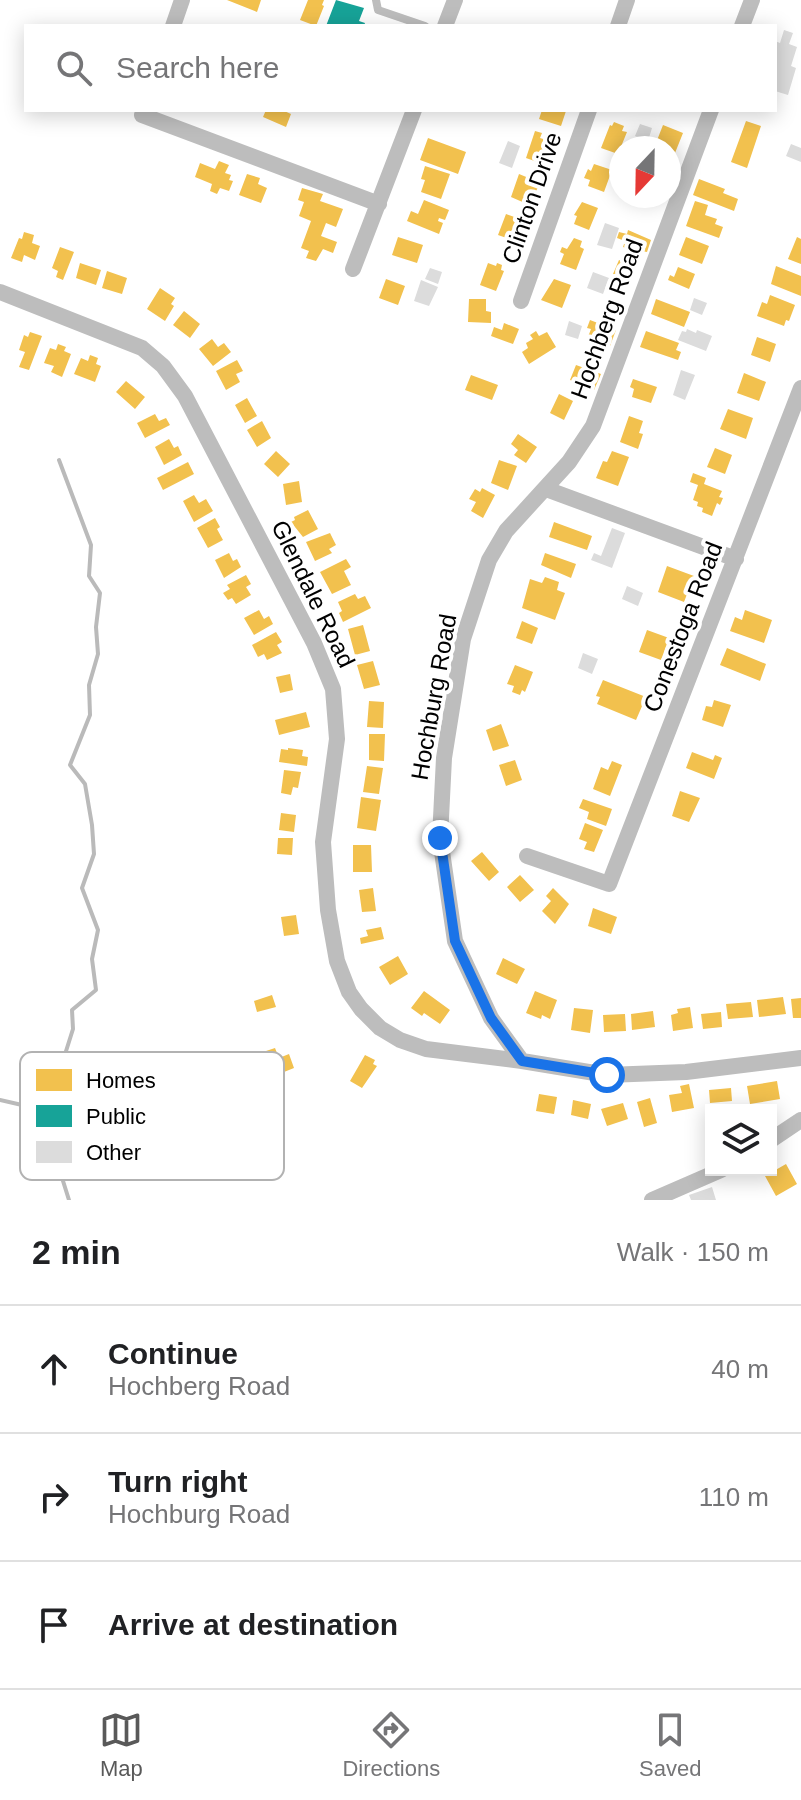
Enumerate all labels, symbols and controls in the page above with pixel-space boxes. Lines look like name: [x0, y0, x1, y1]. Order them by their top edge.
search box: [24, 24, 777, 112]
icon: search: [52, 46, 96, 90]
text: Search here: [116, 51, 279, 84]
street label: Clinton Drive: [496, 128, 567, 267]
north arrow: [609, 136, 681, 208]
street label: Hochberg Road: [565, 235, 648, 402]
street label: Glendale Road: [266, 516, 361, 672]
street label: Conestoga Road: [638, 538, 727, 716]
street label: Hochburg Road: [406, 612, 461, 782]
route end: [422, 820, 458, 856]
legend: [20, 1052, 284, 1180]
route start: [589, 1057, 625, 1093]
text: Homes: [86, 1068, 156, 1093]
text: Public: [86, 1104, 146, 1129]
map controls: [705, 1104, 777, 1176]
button: layers: [705, 1104, 777, 1176]
text: Other: [86, 1140, 141, 1165]
text: 2 min: [32, 1233, 121, 1271]
text: Walk · 150 m: [617, 1237, 769, 1267]
text: Continue: [108, 1337, 238, 1370]
icon: ahead: [32, 1347, 76, 1391]
text: 40 m: [711, 1354, 769, 1384]
text: Hochberg Road: [108, 1371, 290, 1401]
text: Turn right: [108, 1465, 247, 1498]
icon: right: [32, 1475, 76, 1519]
text: 110 m: [699, 1482, 769, 1512]
text: Hochburg Road: [108, 1499, 290, 1529]
icon: arrive: [32, 1603, 76, 1647]
text: Arrive at destination: [108, 1608, 398, 1641]
tab: Map: [99, 1708, 143, 1782]
tab: Directions: [342, 1708, 440, 1782]
tab: Saved: [639, 1708, 702, 1782]

